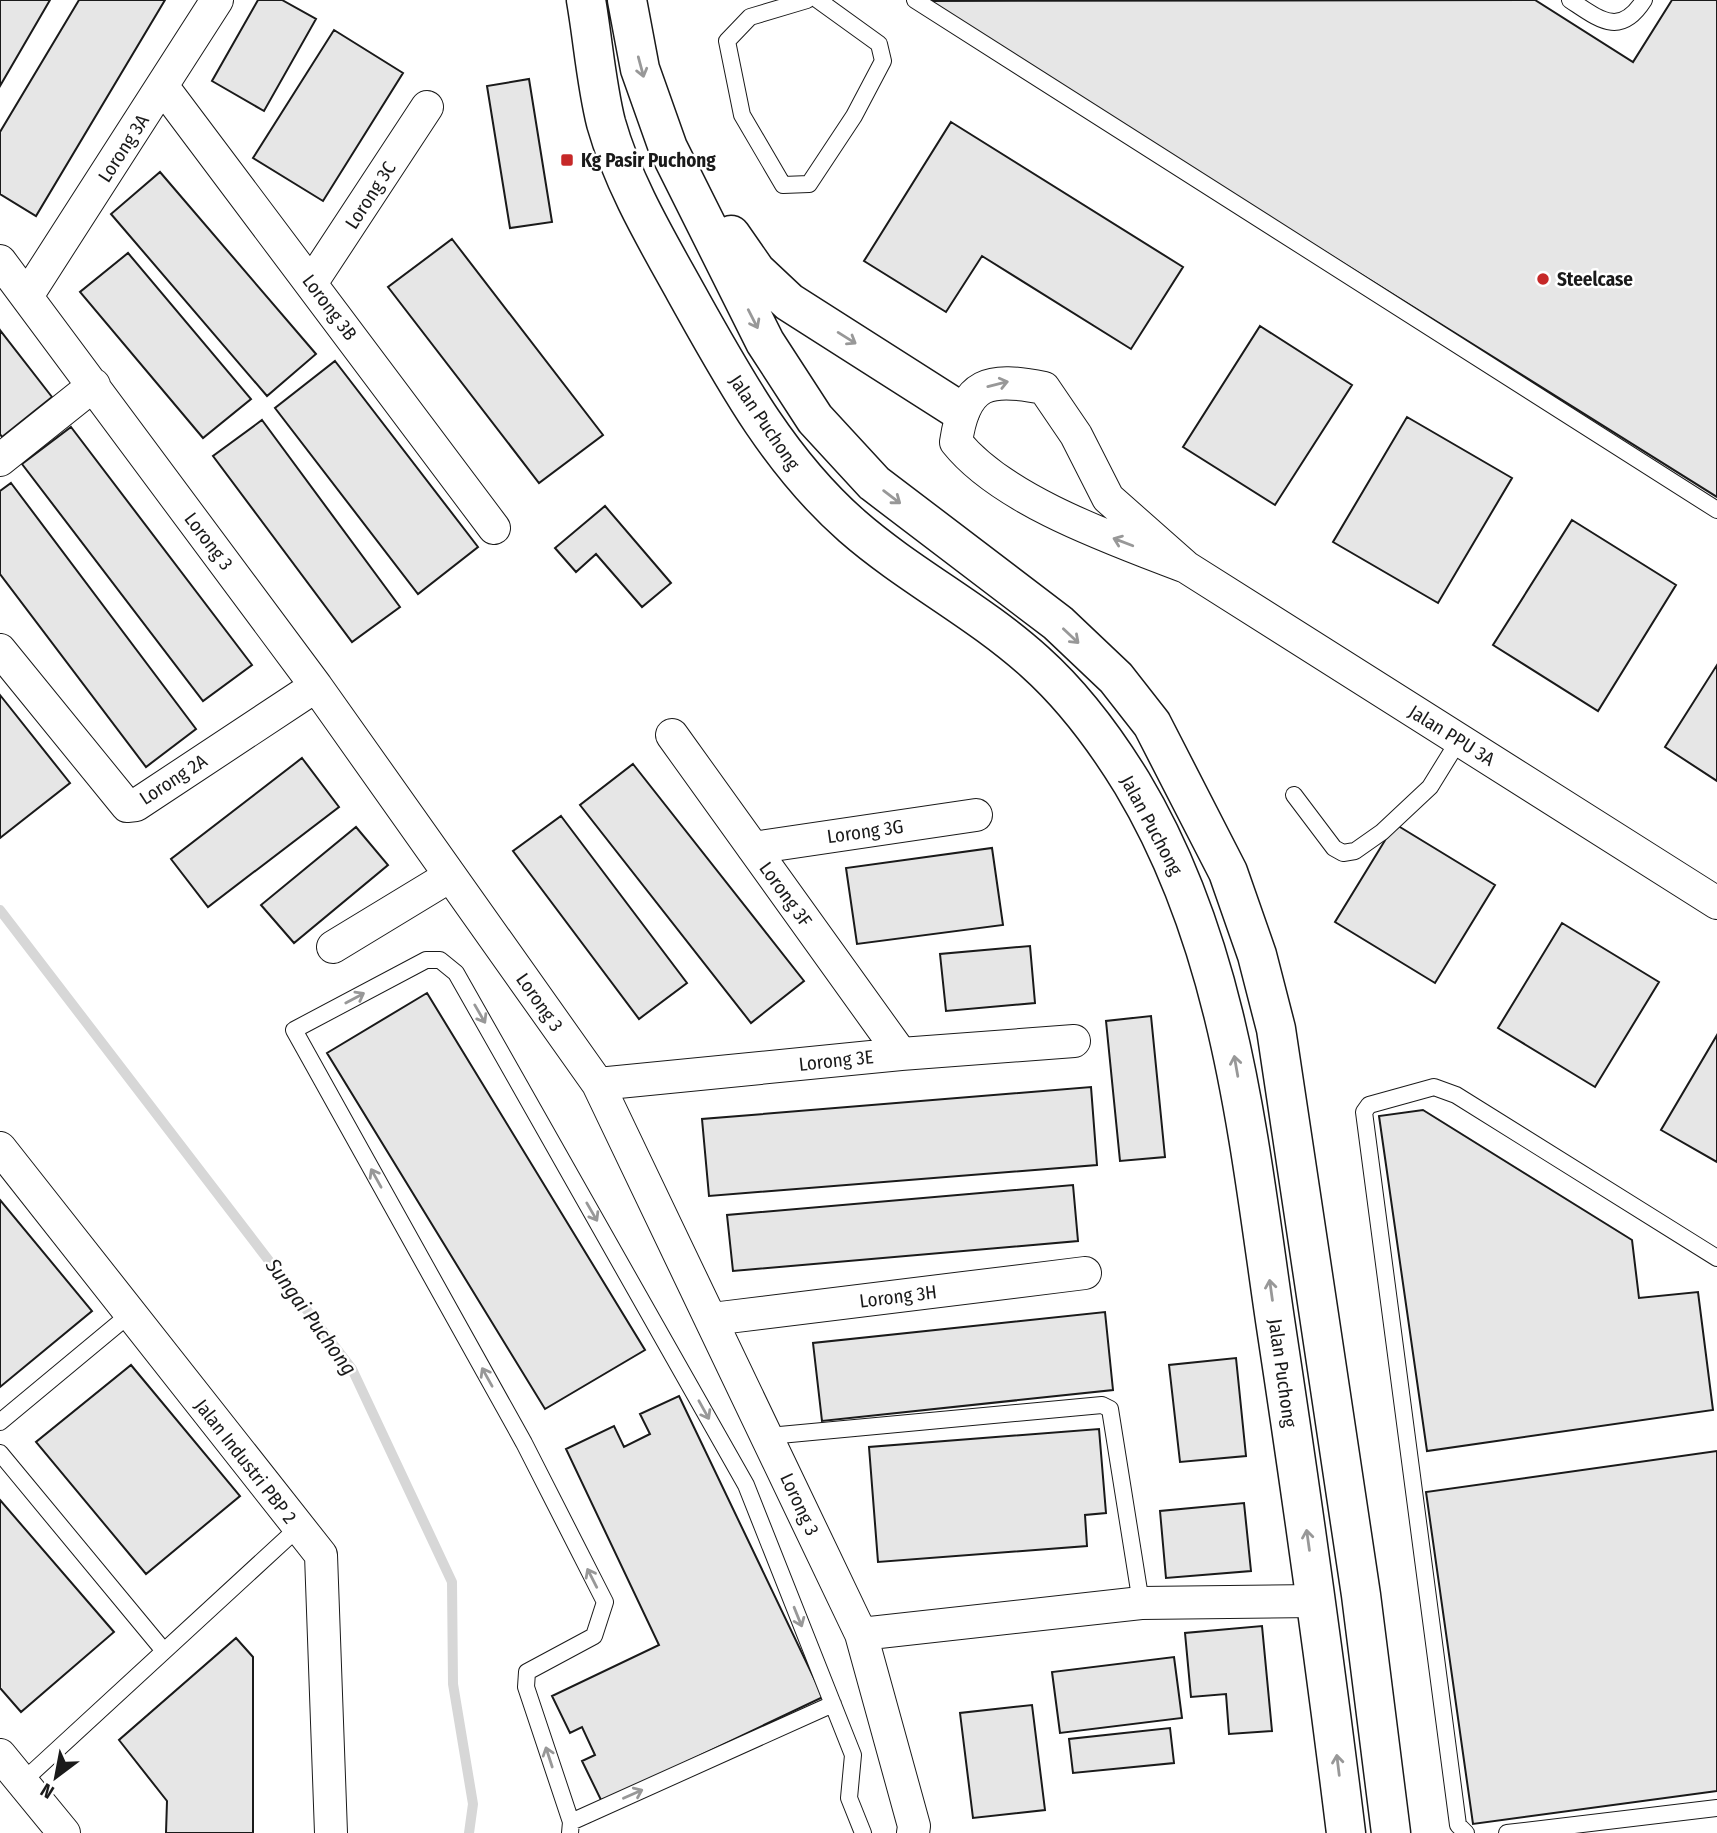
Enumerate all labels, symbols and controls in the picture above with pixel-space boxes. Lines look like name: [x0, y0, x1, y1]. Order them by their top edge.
one-way arrow: [635, 55, 648, 78]
street label: Lorong 3A: [93, 110, 154, 186]
place label: Kg Pasir Puchong: [581, 149, 716, 172]
marker: Kg Pasir Puchong: [559, 152, 575, 168]
street label: Lorong 3C: [340, 157, 401, 233]
place label: Steelcase: [1557, 268, 1633, 291]
street label: Lorong 3B: [297, 270, 362, 345]
marker: Steelcase: [1535, 271, 1551, 287]
one-way arrow: [747, 308, 761, 329]
one-way arrow: [836, 332, 856, 346]
street label: Jalan Puchong: [724, 370, 805, 474]
one-way arrow: [986, 377, 1008, 390]
one-way arrow: [882, 489, 901, 504]
street label: Lorong 3: [180, 508, 238, 575]
one-way arrow: [1112, 535, 1134, 548]
one-way arrow: [1062, 628, 1079, 645]
street label: Jalan PPU 3A: [1404, 700, 1499, 771]
street label: Lorong 2A: [135, 749, 211, 810]
street label: Jalan Puchong: [1116, 771, 1187, 879]
street label: Lorong 3G: [825, 815, 905, 848]
street label: Lorong 3F: [754, 857, 817, 931]
street label: Lorong 3: [511, 969, 568, 1036]
one-way arrow: [344, 991, 364, 1005]
one-way arrow: [473, 1004, 487, 1024]
street label: Lorong 3E: [798, 1045, 875, 1076]
one-way arrow: [1229, 1055, 1242, 1078]
one-way arrow: [369, 1168, 383, 1188]
one-way arrow: [585, 1202, 599, 1222]
water label: Sungai Puchong: [259, 1253, 362, 1381]
street label: Lorong 3H: [858, 1280, 938, 1313]
one-way arrow: [1264, 1280, 1277, 1302]
street label: Jalan Puchong: [1263, 1317, 1302, 1429]
one-way arrow: [480, 1367, 494, 1387]
street label: Jalan Industri PBP 2: [190, 1395, 301, 1528]
one-way arrow: [697, 1400, 711, 1420]
street label: Lorong 3: [775, 1469, 824, 1539]
one-way arrow: [1301, 1529, 1314, 1552]
one-way arrow: [585, 1568, 599, 1589]
one-way arrow: [793, 1605, 806, 1627]
north arrow: [21, 1742, 91, 1812]
one-way arrow: [542, 1747, 554, 1769]
one-way arrow: [1331, 1754, 1344, 1777]
text: N: [36, 1778, 58, 1804]
one-way arrow: [622, 1787, 643, 1800]

